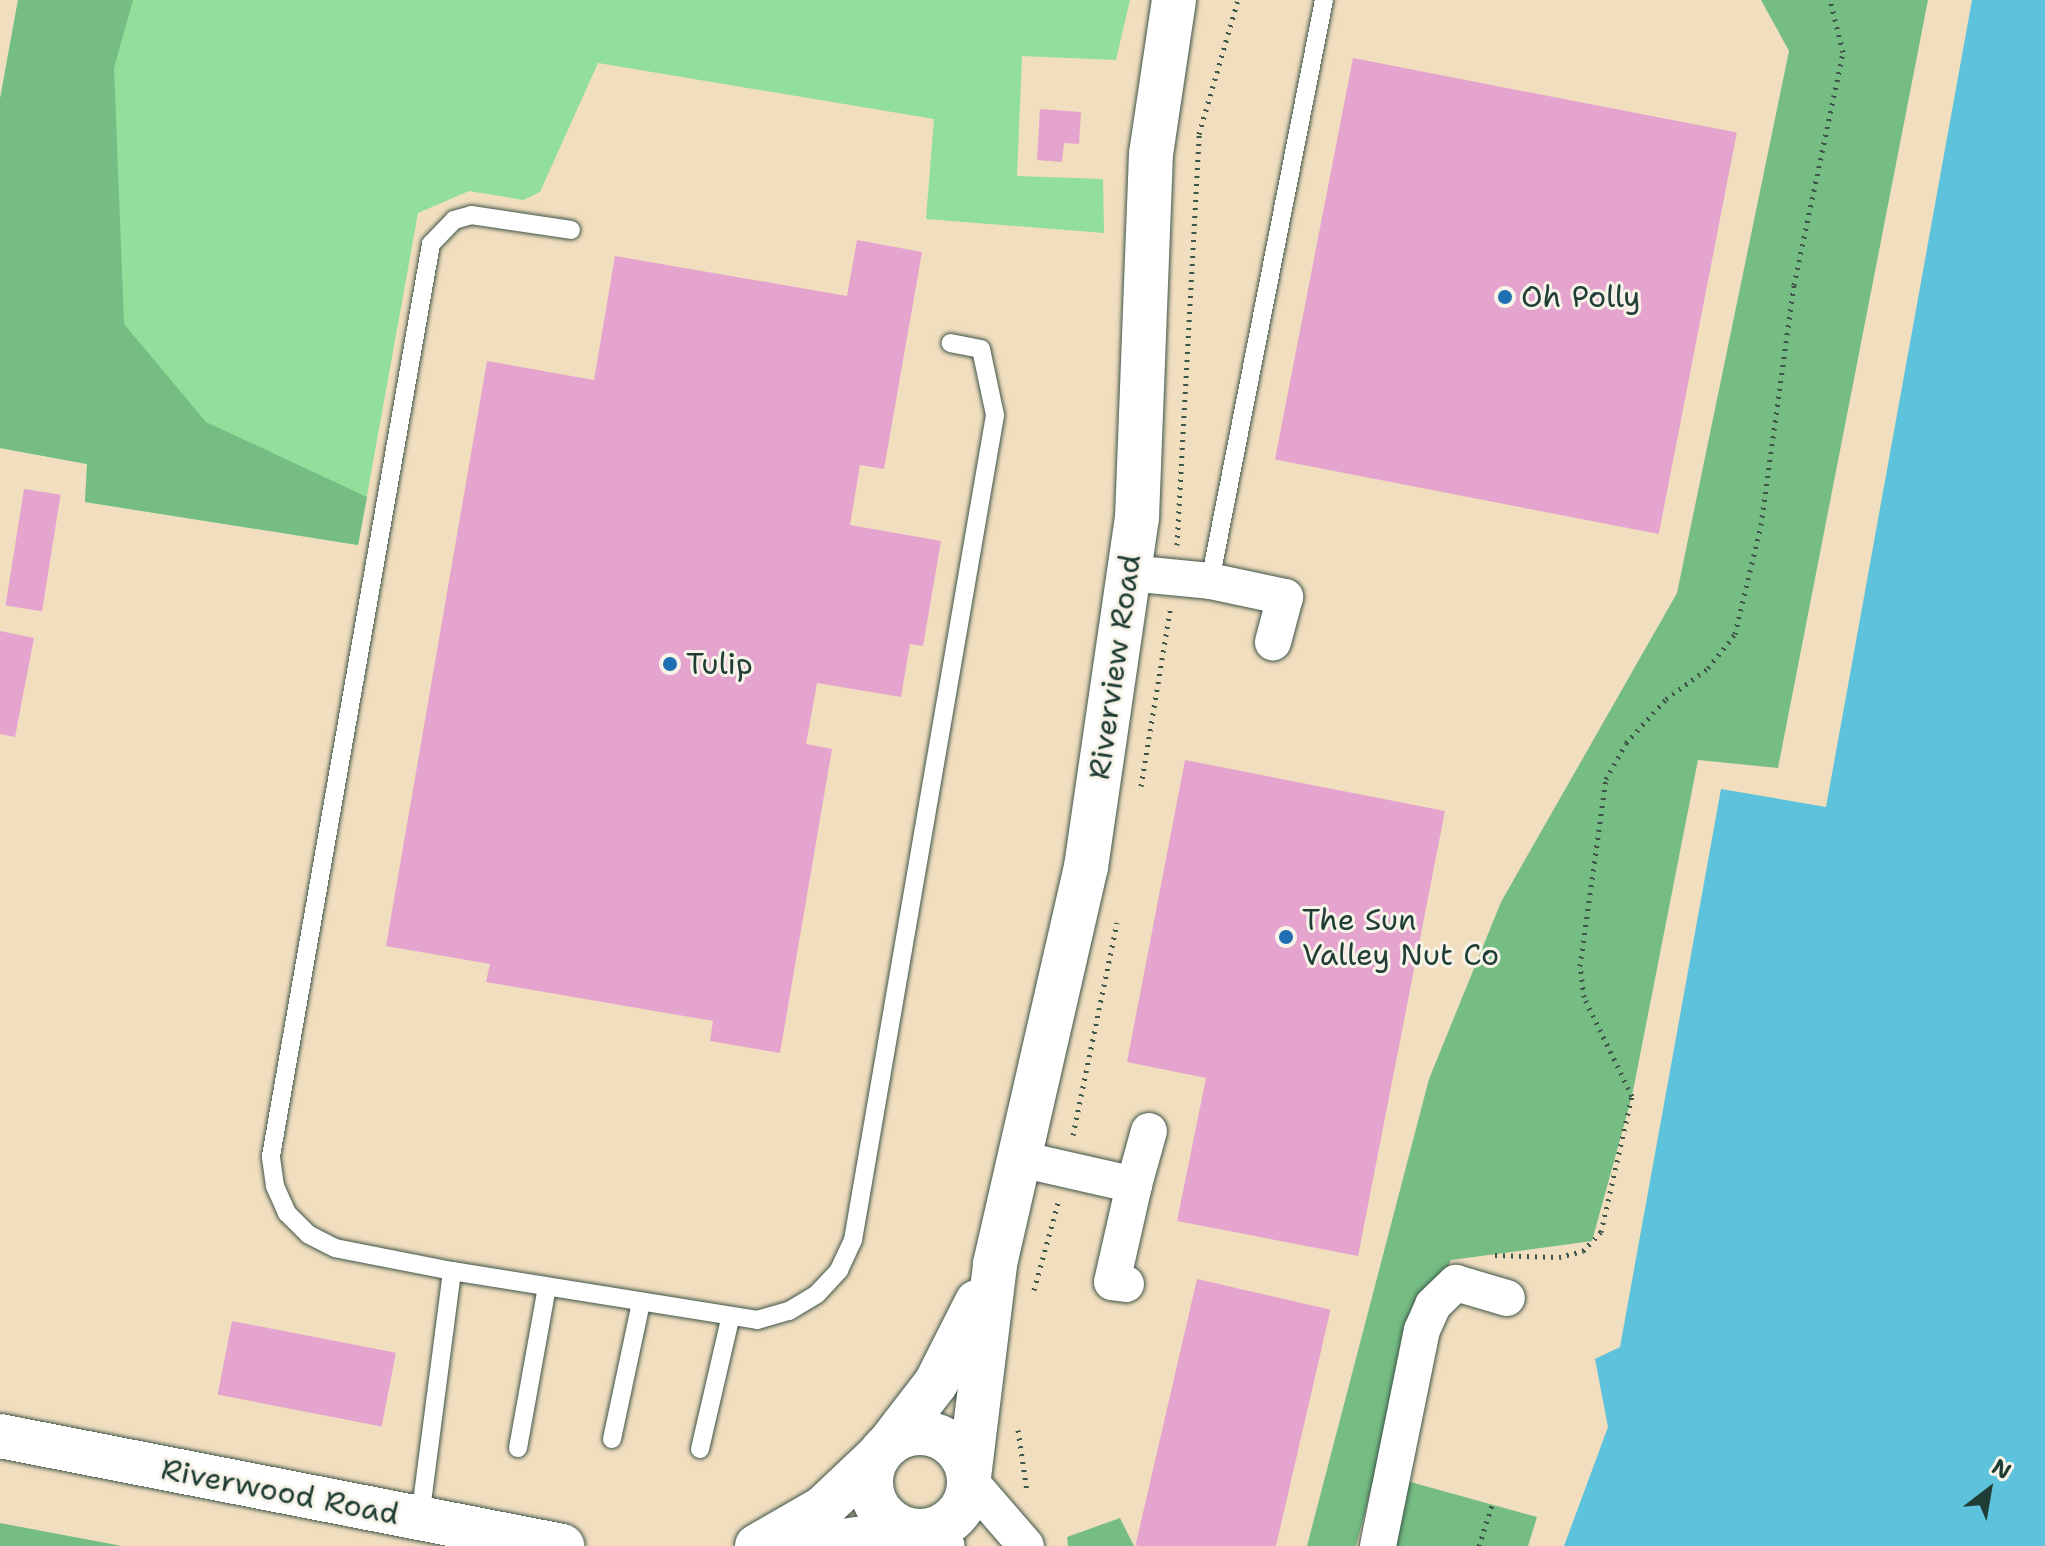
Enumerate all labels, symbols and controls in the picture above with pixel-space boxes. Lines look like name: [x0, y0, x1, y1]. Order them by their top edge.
place label: Oh Polly: [1521, 279, 1641, 315]
marker: Oh Polly: [1496, 288, 1514, 306]
street label: Riverview Road: [1081, 552, 1149, 782]
place label: Tulip: [686, 646, 753, 682]
marker: Tulip: [661, 655, 679, 673]
place label: The Sun Valley Nut Co: [1302, 902, 1499, 972]
marker: The Sun Valley Nut Co: [1277, 928, 1295, 946]
north arrow: [1949, 1450, 2029, 1530]
street label: Riverwood Road: [158, 1451, 402, 1533]
text: N: [1987, 1452, 2017, 1486]

